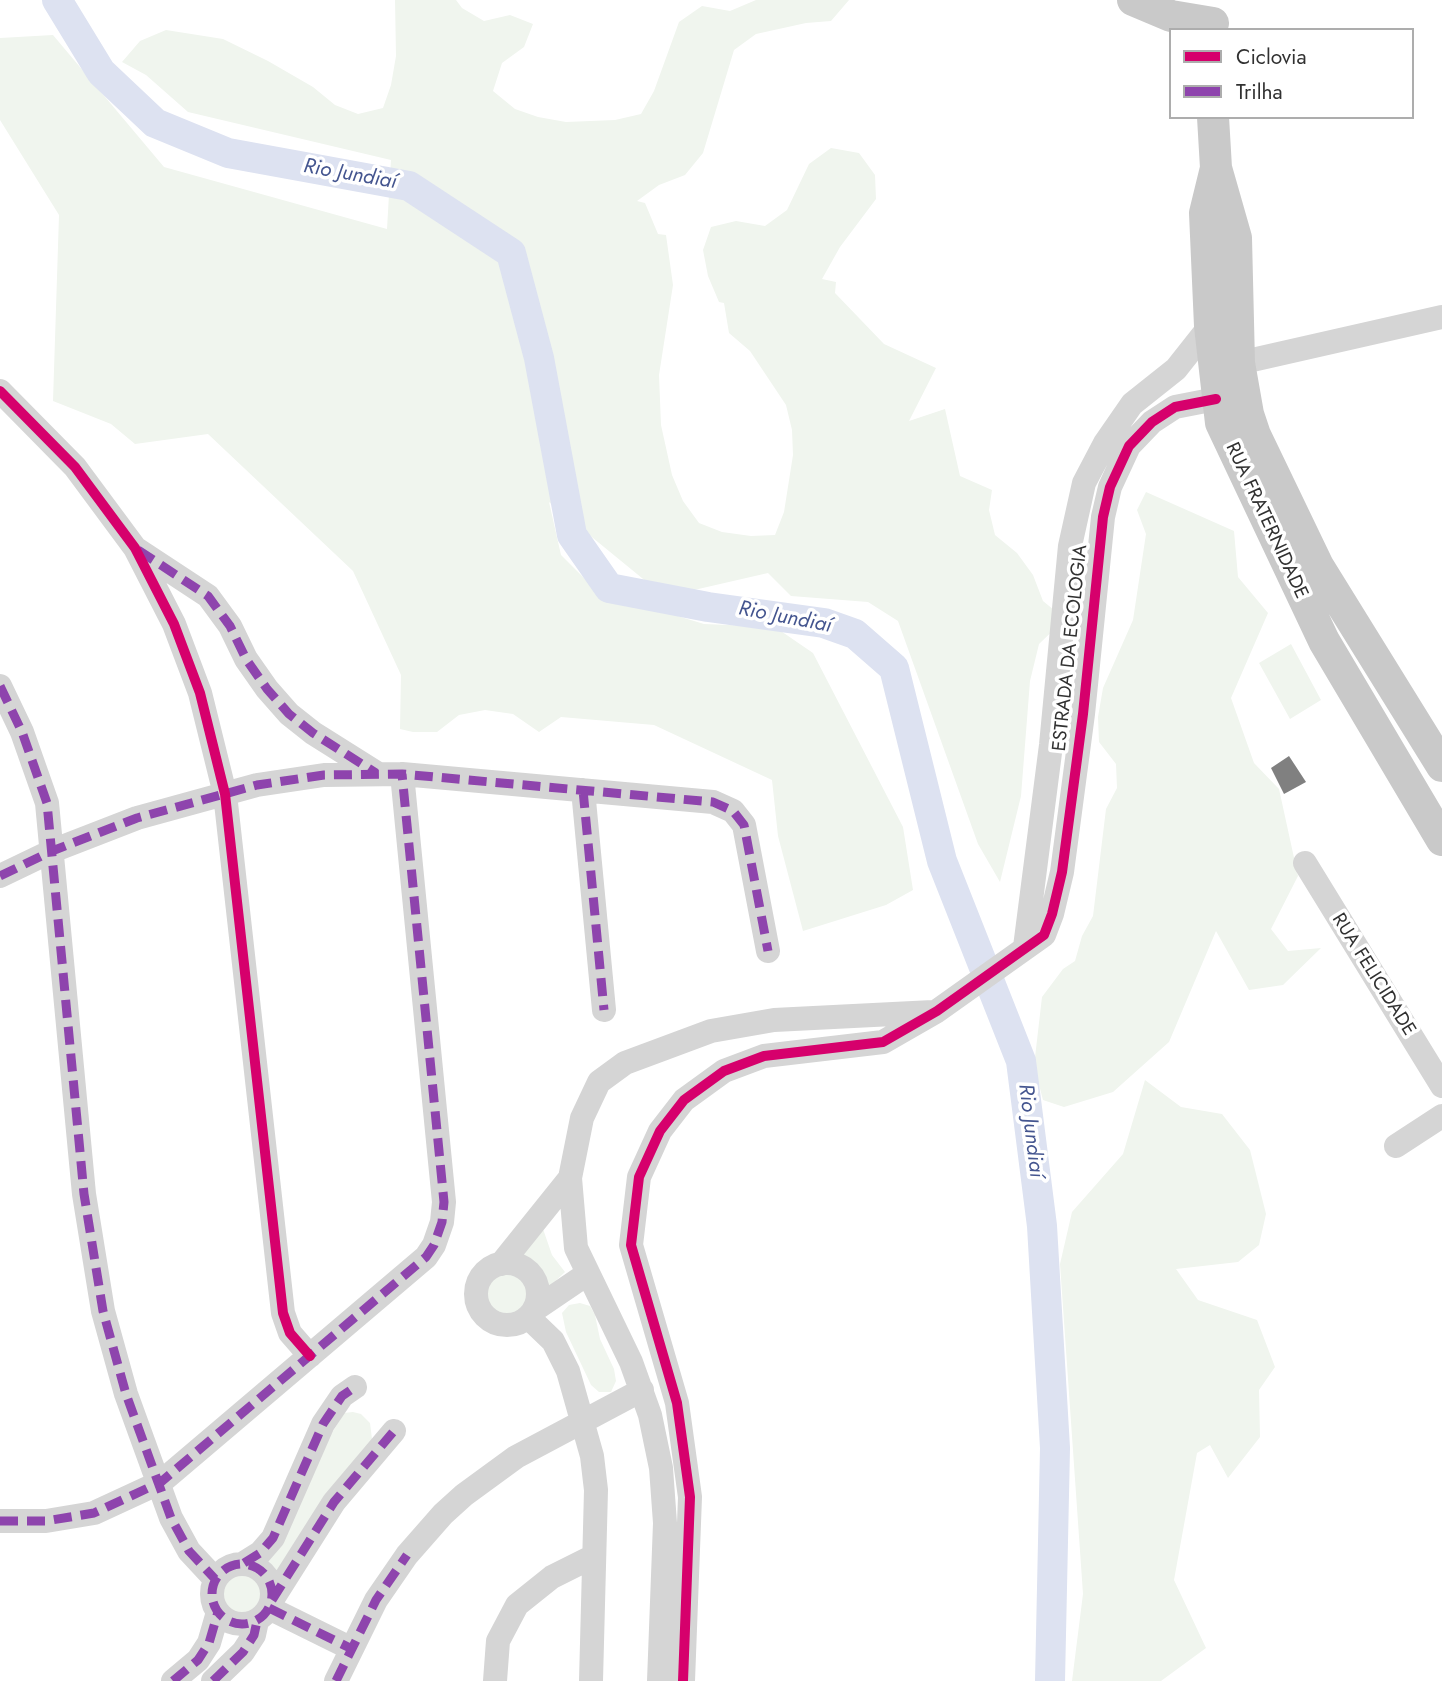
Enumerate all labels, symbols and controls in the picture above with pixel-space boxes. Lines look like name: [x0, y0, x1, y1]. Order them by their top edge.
legend: [1169, 28, 1414, 119]
text: Ciclovia: [1236, 42, 1307, 72]
text: Trilha: [1236, 77, 1283, 107]
water label: Rio Jundiaí: [301, 154, 399, 196]
street label: RUA FRATERNIDADE: [1220, 439, 1312, 603]
street label: ESTRADA DA ECOLOGIA: [1049, 544, 1093, 752]
water label: Rio Jundiaí: [736, 597, 834, 639]
street label: RUA FELICIDADE: [1326, 910, 1420, 1040]
water label: Rio Jundiaí: [1012, 1083, 1048, 1179]

